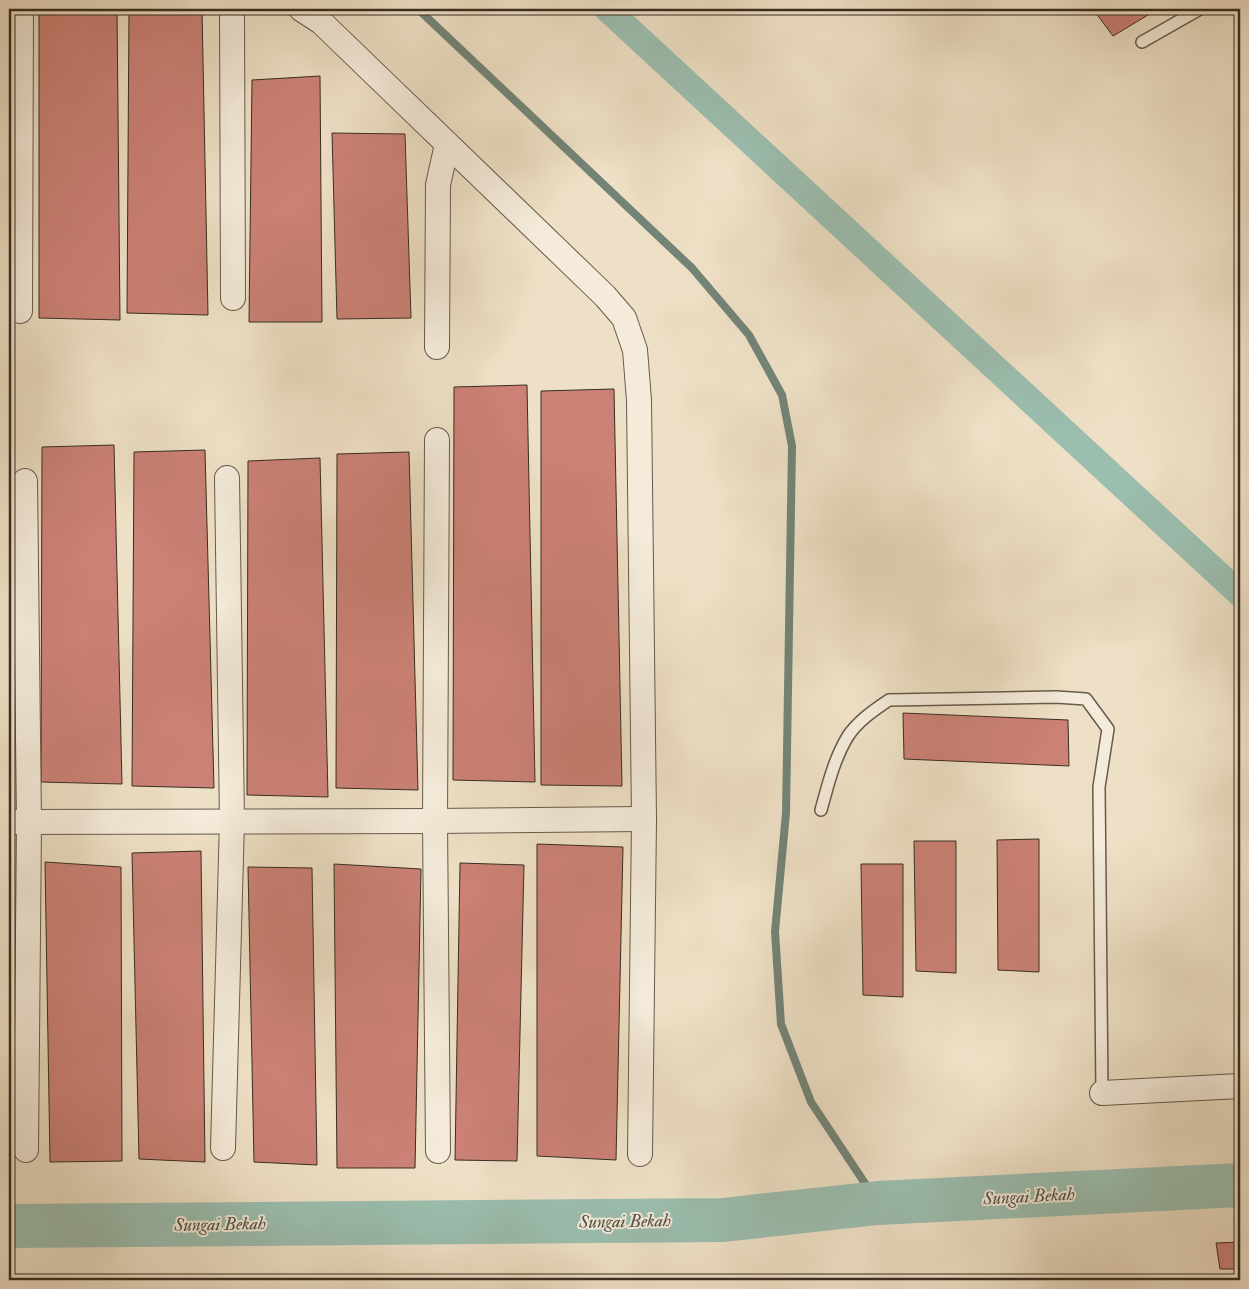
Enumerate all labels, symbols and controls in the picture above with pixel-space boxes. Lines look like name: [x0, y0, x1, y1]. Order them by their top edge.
water label: Sungai Bekah: [982, 1183, 1076, 1210]
water label: Sungai Bekah: [578, 1209, 671, 1234]
water label: Sungai Bekah: [173, 1212, 266, 1237]

